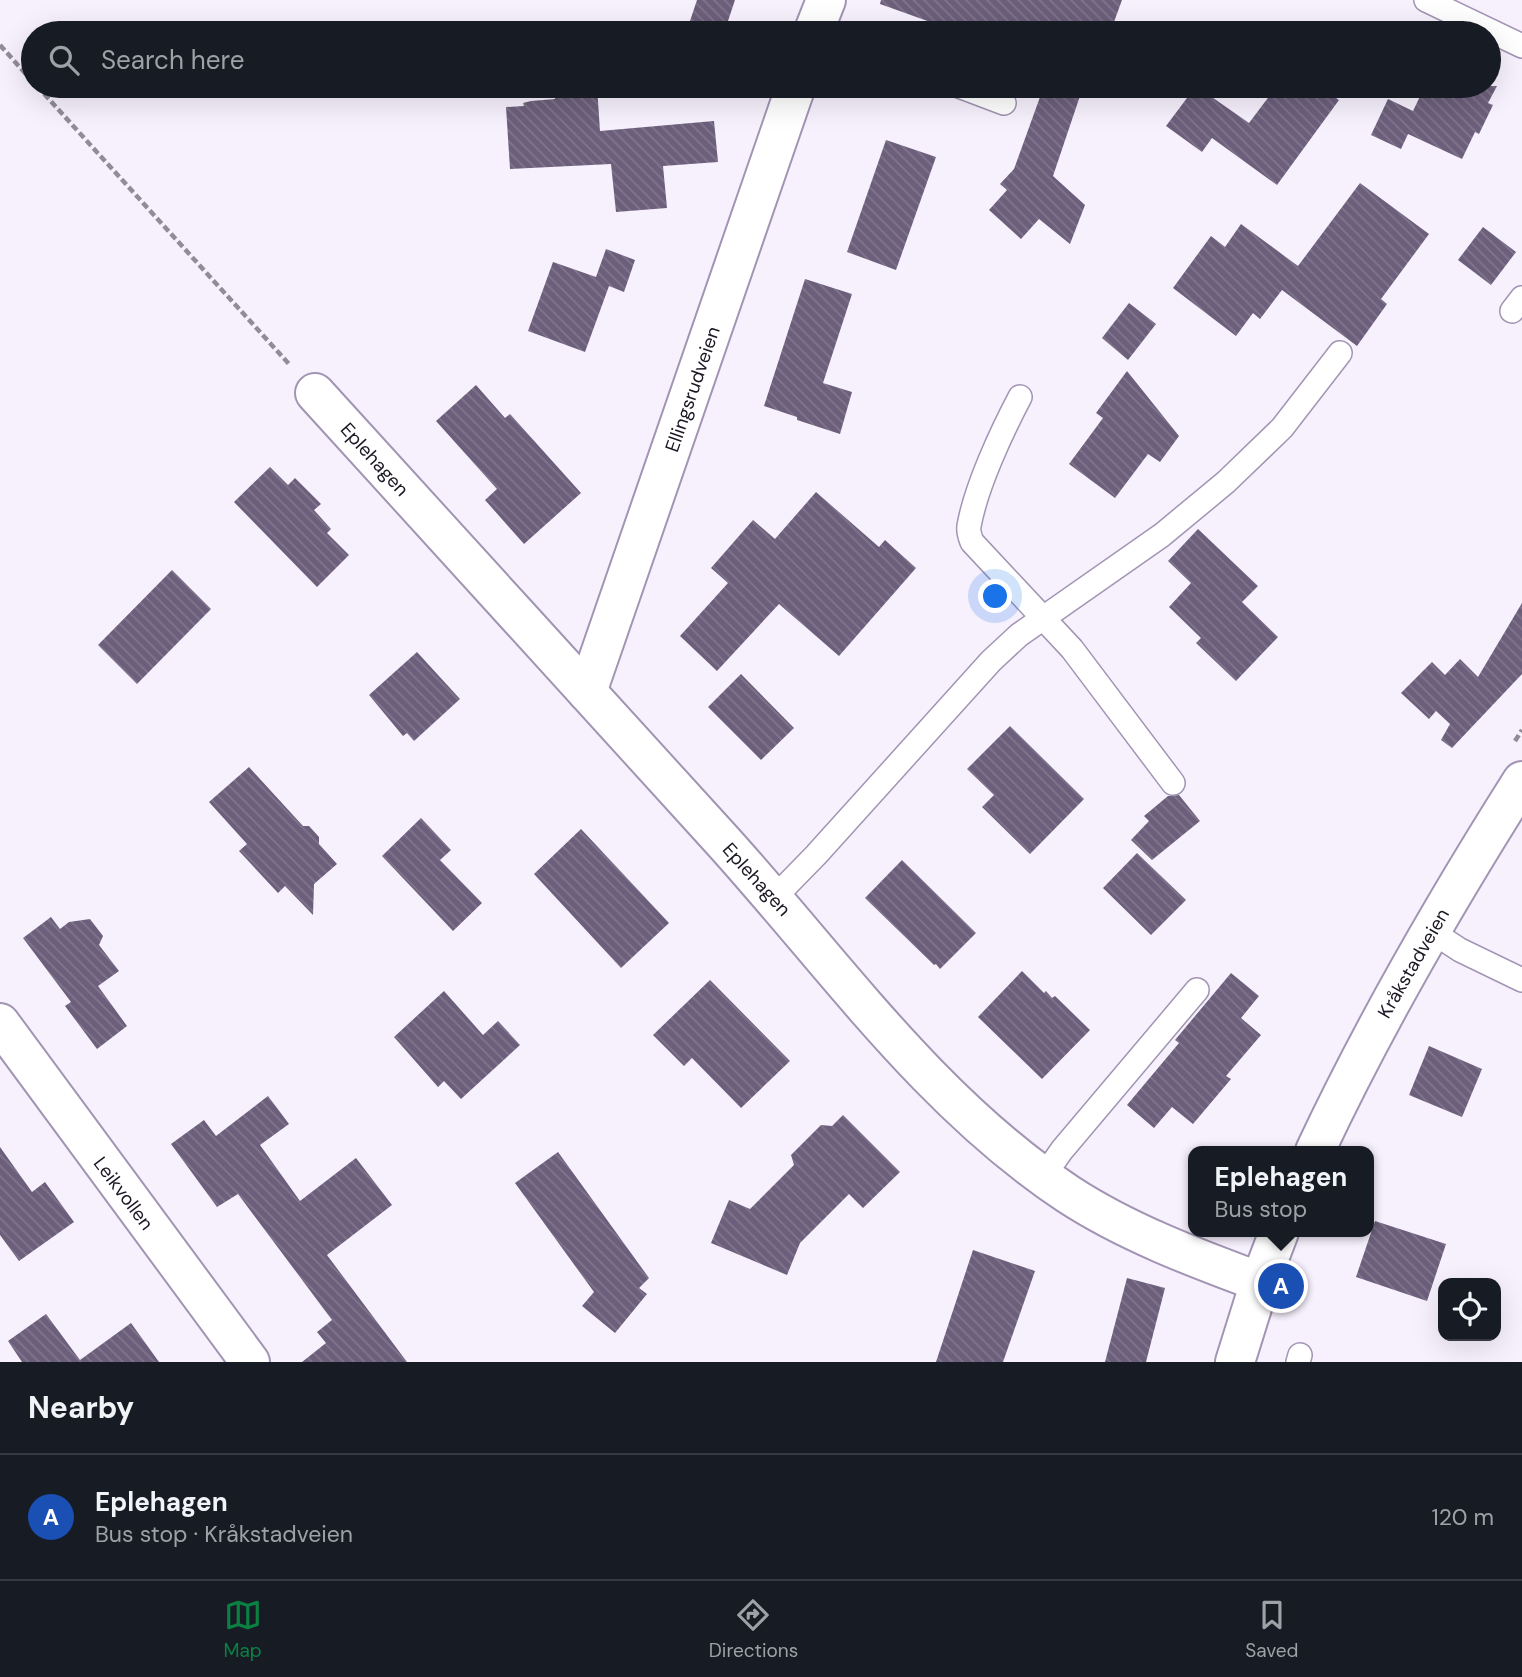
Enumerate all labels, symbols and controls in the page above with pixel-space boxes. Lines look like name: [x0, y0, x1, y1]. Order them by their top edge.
search box: [21, 21, 1501, 98]
icon: search: [45, 41, 83, 79]
text: Search here: [101, 43, 244, 77]
street label: Ellingsrudveien: [659, 323, 726, 455]
street label: Eplehagen: [335, 417, 414, 501]
your location: [978, 579, 1012, 613]
street label: Eplehagen: [717, 837, 796, 921]
street label: Kråkstadveien: [1372, 904, 1455, 1023]
popup: [1188, 1146, 1374, 1237]
street label: Leikvollen: [88, 1152, 159, 1235]
text: Eplehagen: [1215, 1160, 1347, 1194]
text: Bus stop: [1215, 1194, 1307, 1224]
pin: A: [1258, 1260, 1304, 1312]
map controls: [1438, 1278, 1501, 1341]
button: locate: [1438, 1278, 1501, 1341]
text: Nearby: [28, 1388, 134, 1427]
text: Eplehagen: [95, 1485, 228, 1519]
text: A: [43, 1502, 59, 1532]
text: 120 m: [1431, 1502, 1494, 1532]
text: Bus stop · Kråkstadveien: [95, 1519, 353, 1549]
tab: Map: [224, 1596, 262, 1663]
tab: Directions: [709, 1596, 798, 1663]
tab: Saved: [1245, 1596, 1298, 1663]

